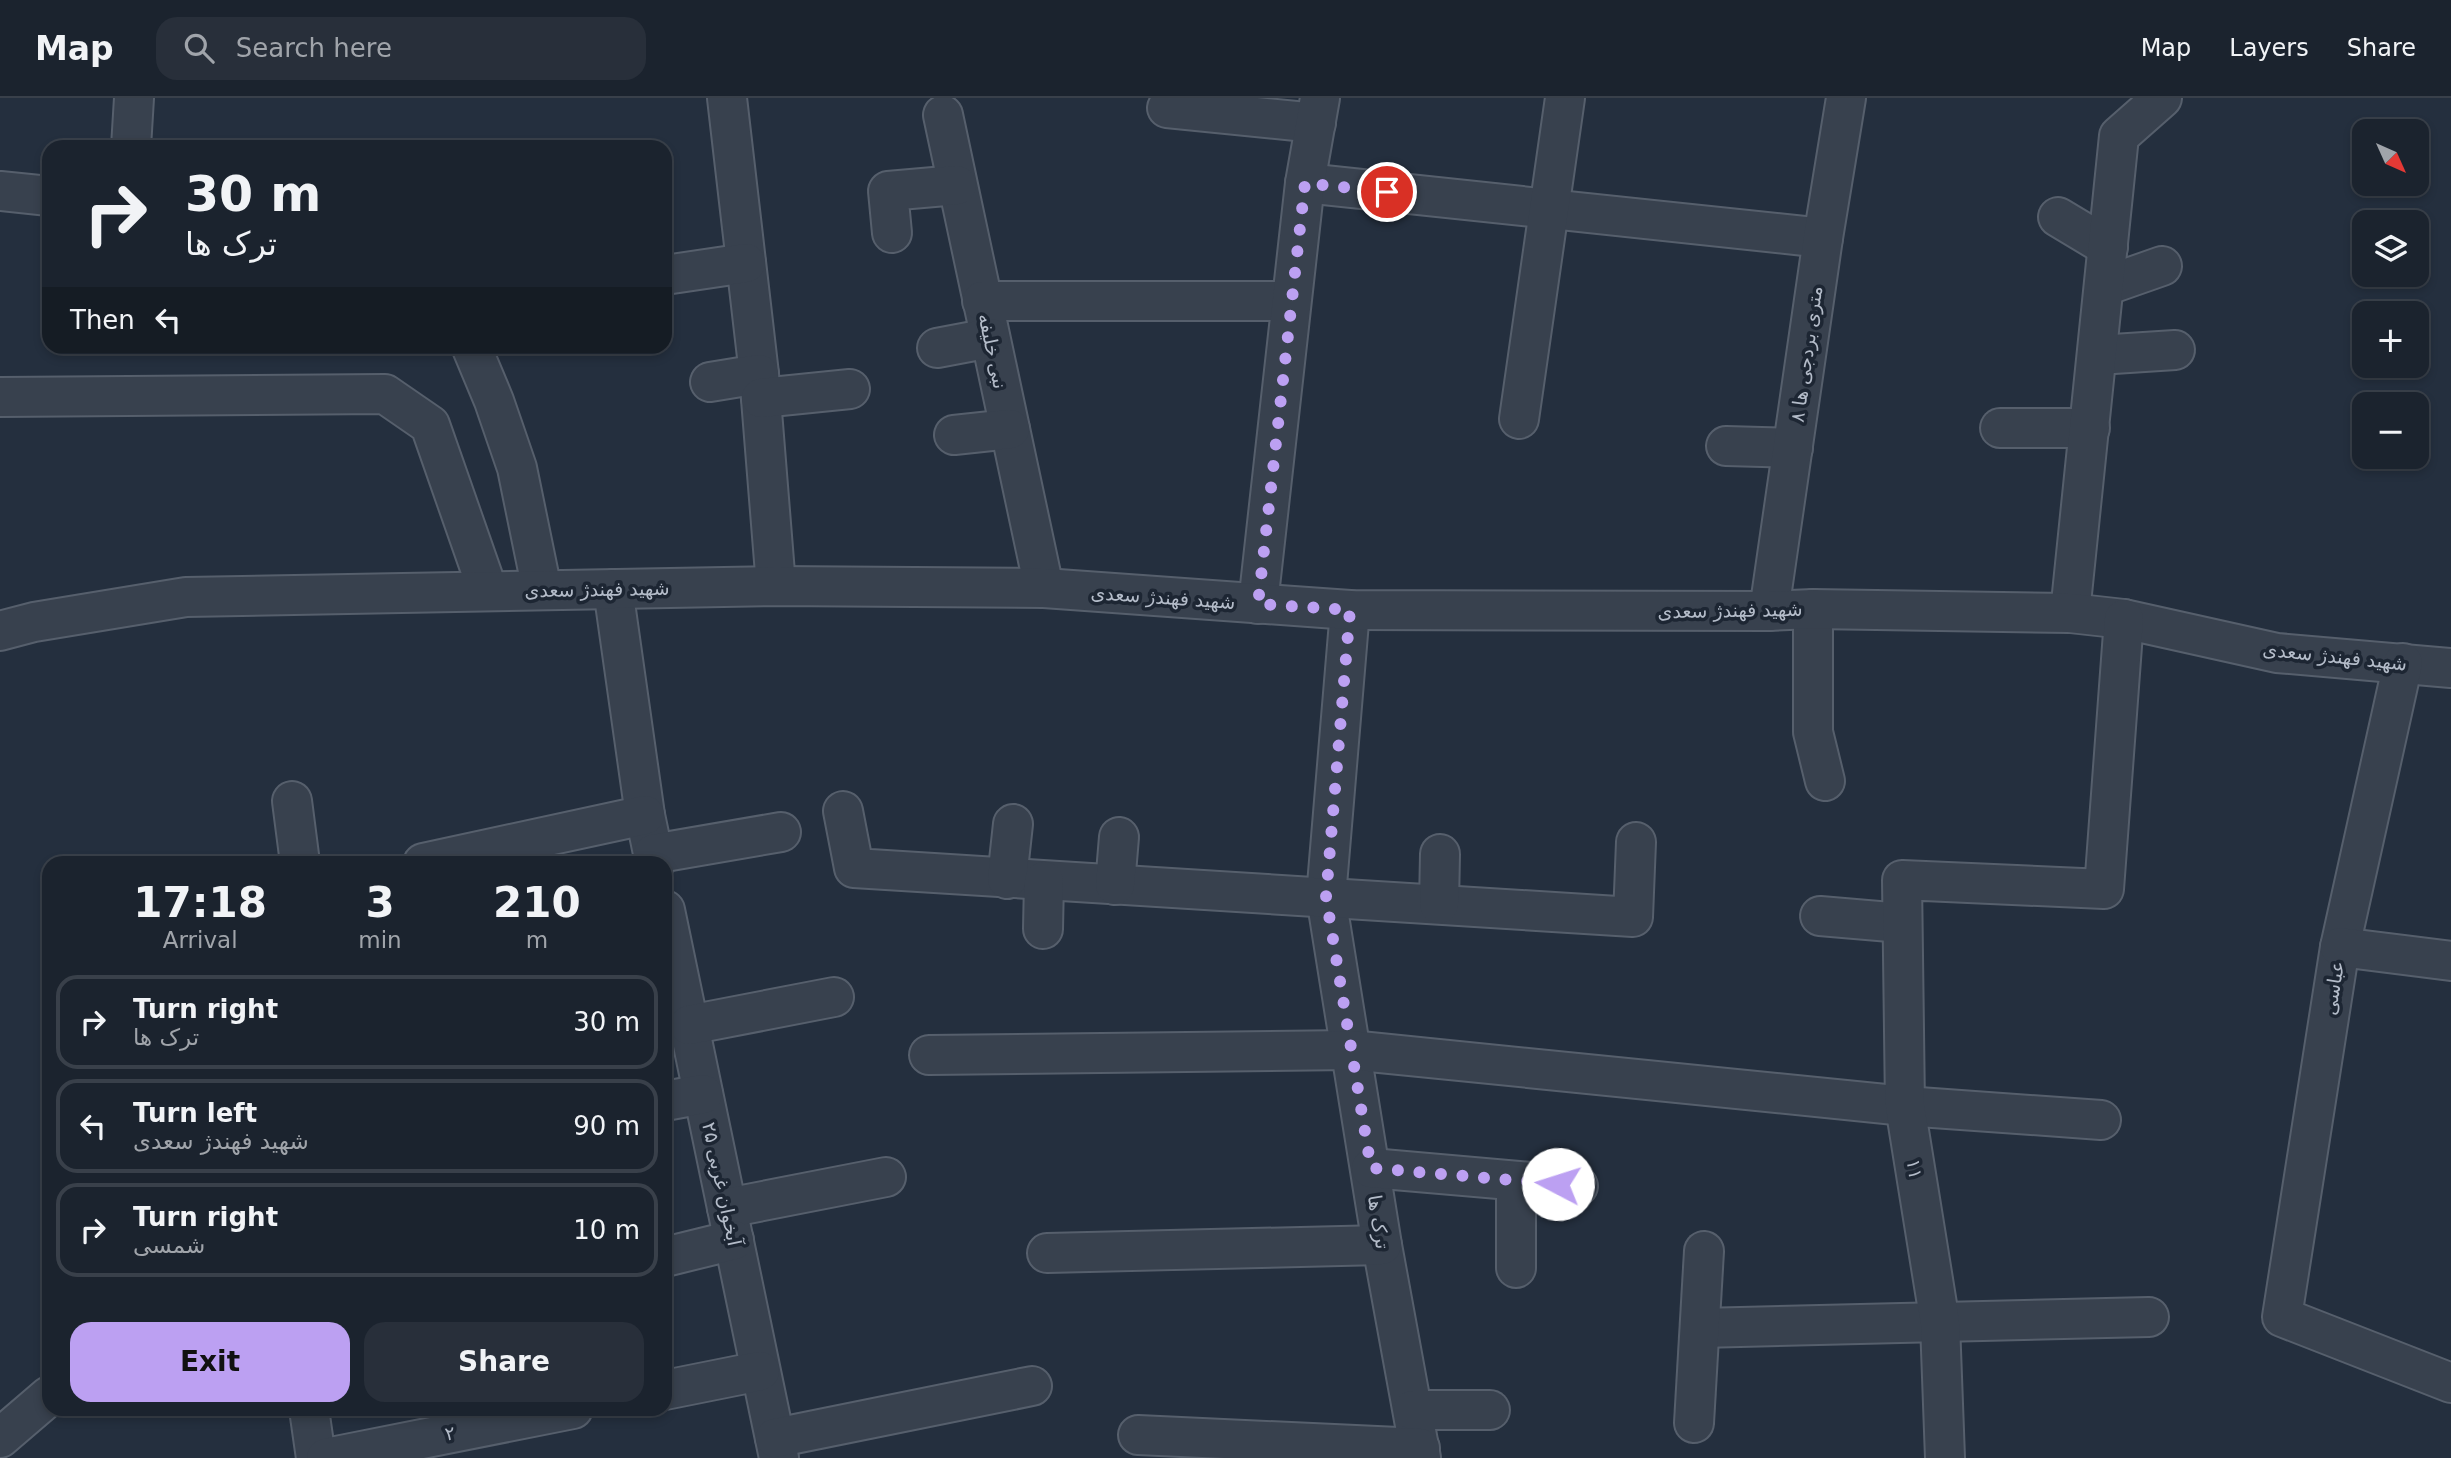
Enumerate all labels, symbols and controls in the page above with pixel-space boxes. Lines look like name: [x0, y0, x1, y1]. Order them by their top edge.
search box: [156, 17, 646, 80]
text: Map: [35, 29, 114, 68]
icon: search: [180, 29, 218, 67]
text: Search here: [236, 33, 392, 63]
text: Map: [2141, 34, 2191, 62]
text: Layers: [2229, 34, 2309, 62]
text: Share: [2347, 34, 2416, 62]
north arrow: [2352, 119, 2429, 196]
map controls: [2352, 119, 2429, 469]
pin: [1357, 162, 1417, 222]
text: 30 m: [185, 166, 321, 223]
icon: right: [70, 168, 161, 259]
icon: arrive: [1368, 173, 1406, 211]
button: layers: [2352, 210, 2429, 287]
text: ترک ها: [185, 225, 277, 263]
street label: ۸ متری بردجی ها: [1786, 285, 1827, 424]
icon: left: [149, 301, 187, 339]
button: +: [2352, 301, 2429, 378]
text: Then: [70, 305, 135, 335]
street label: نبی خلیفه: [974, 311, 1012, 391]
button: −: [2352, 392, 2429, 469]
street label: شهید فهندژ سعدی: [524, 577, 670, 602]
street label: شهید فهندژ سعدی: [1090, 581, 1236, 614]
street label: شهید فهندژ سعدی: [1657, 598, 1803, 623]
street label: شهید فهندژ سعدی: [2262, 637, 2408, 676]
text: 17:18: [133, 878, 267, 927]
text: 3: [365, 878, 395, 927]
text: 210: [493, 878, 581, 927]
text: Arrival: [163, 927, 238, 953]
text: min: [358, 927, 402, 953]
text: m: [526, 927, 548, 953]
street label: عباسی: [2318, 959, 2348, 1017]
text: Turn right: [133, 994, 278, 1024]
icon: right: [74, 1003, 112, 1041]
text: 30 m: [573, 1007, 640, 1037]
text: ترک ها: [133, 1024, 199, 1050]
text: Turn left: [133, 1098, 257, 1128]
icon: left: [74, 1107, 112, 1145]
text: 90 m: [573, 1111, 640, 1141]
street label: آبخوان غربی ۲۵: [697, 1120, 747, 1249]
text: شهید فهندژ سعدی: [133, 1128, 309, 1154]
position arrow: [1521, 1147, 1595, 1221]
street label: ۱۱: [1903, 1157, 1927, 1181]
street label: ترک ها: [1363, 1193, 1394, 1251]
text: Turn right: [133, 1202, 278, 1232]
icon: right: [74, 1211, 112, 1249]
text: 10 m: [573, 1215, 640, 1245]
text: شمسی: [133, 1232, 205, 1258]
button: Exit: [70, 1322, 350, 1402]
button: Share: [364, 1322, 644, 1402]
street label: ۲: [443, 1421, 457, 1445]

